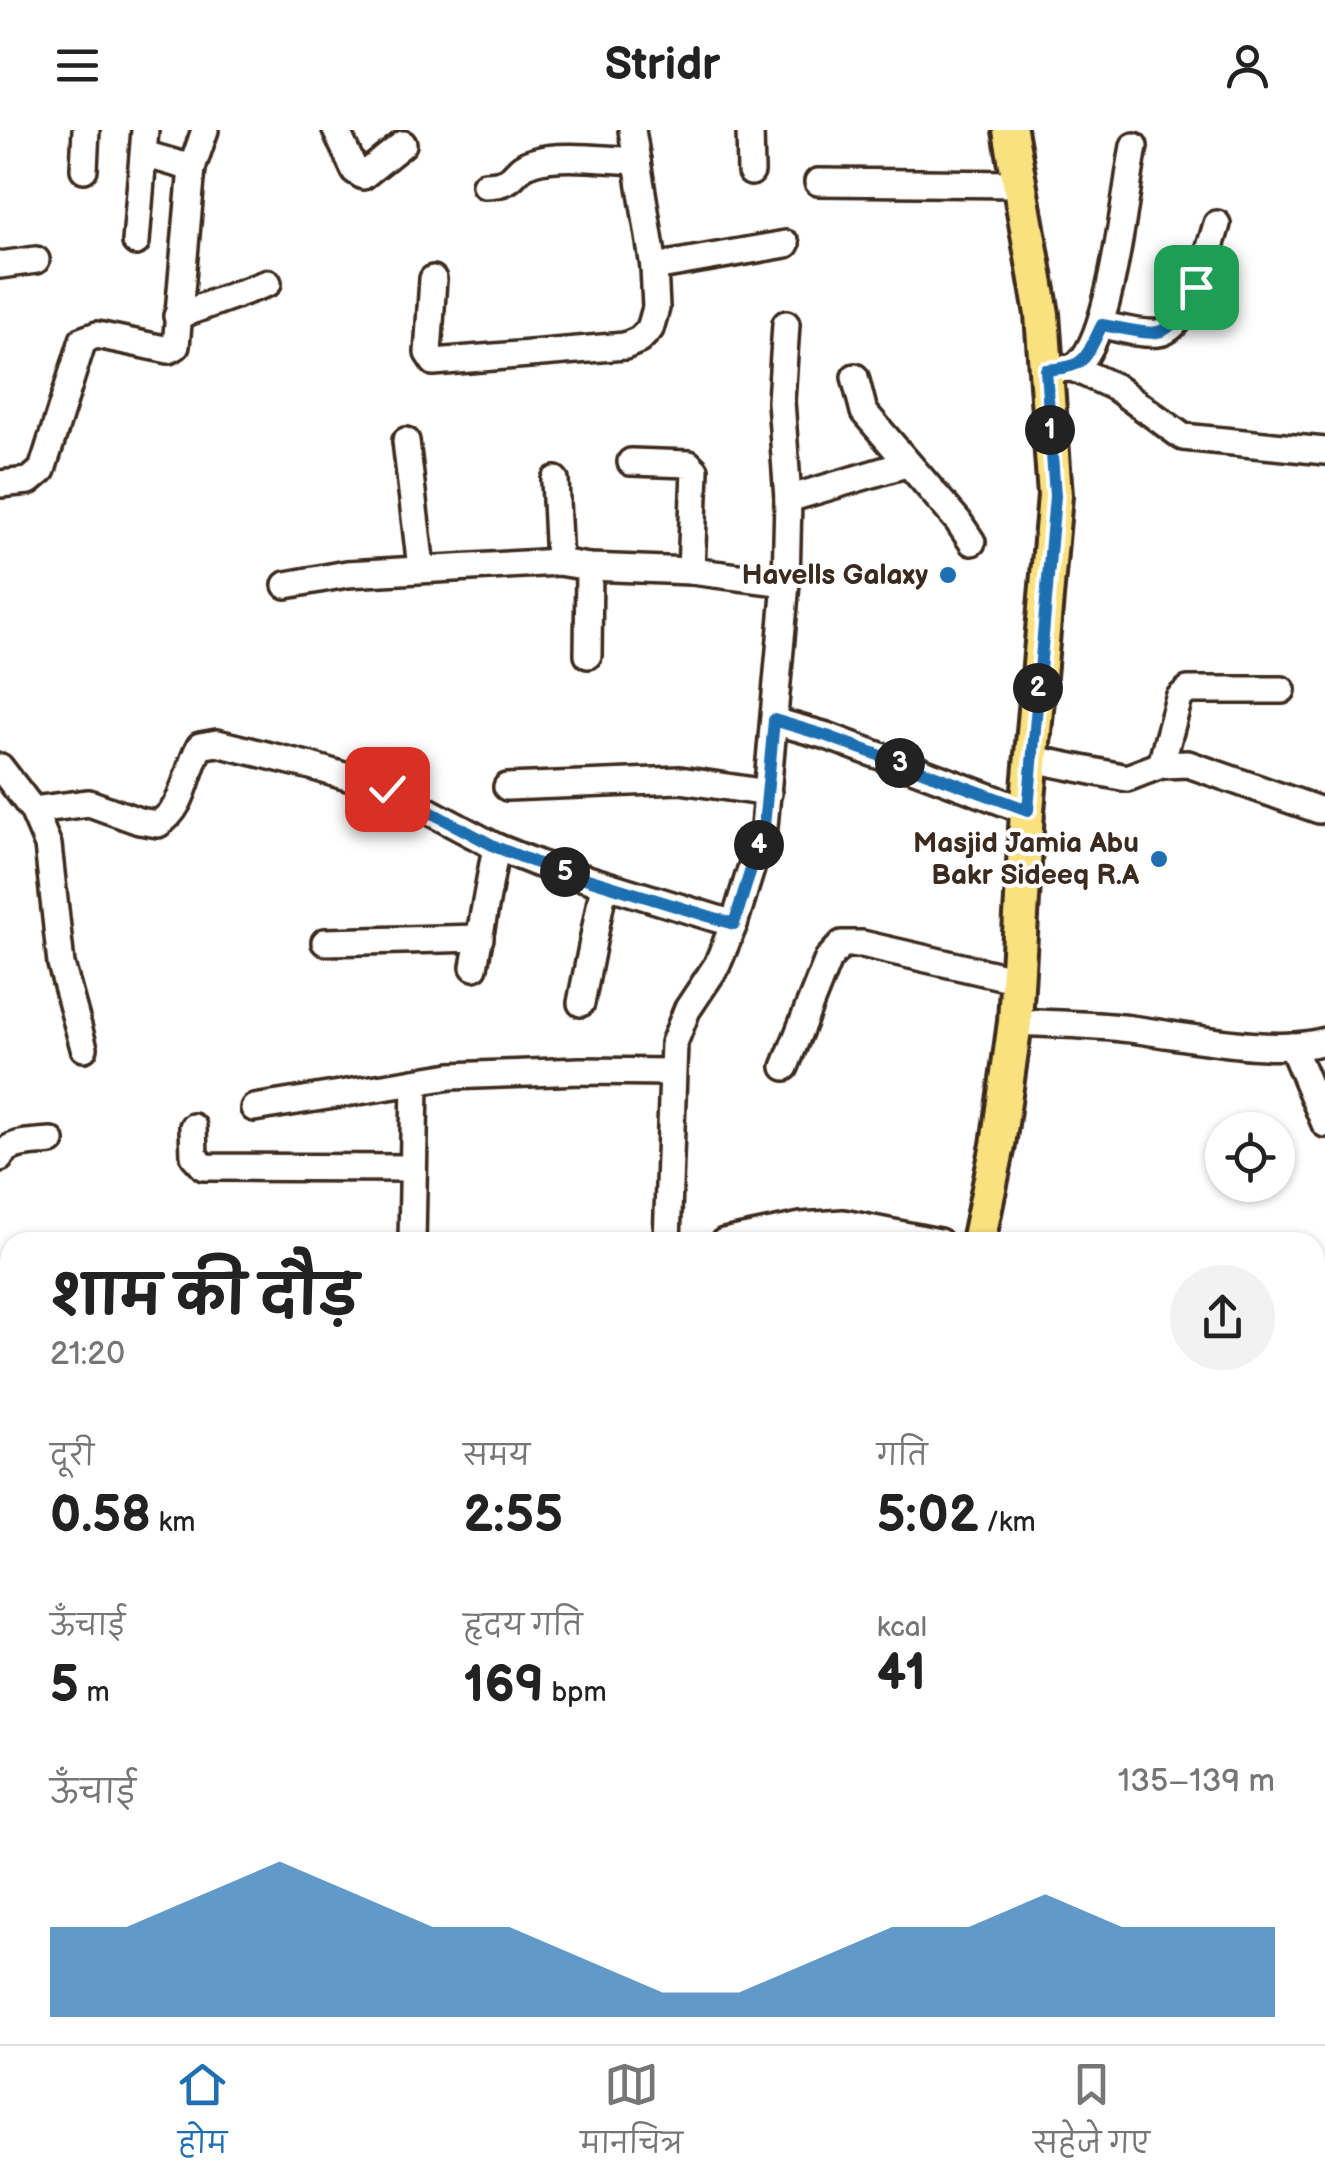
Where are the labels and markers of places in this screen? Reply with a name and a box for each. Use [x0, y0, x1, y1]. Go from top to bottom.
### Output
pin [1154, 245, 1239, 330]
pin: 1 [1025, 405, 1075, 455]
place label: Havells Galaxy [742, 559, 928, 592]
marker: Havells Galaxy [937, 564, 959, 586]
pin: 2 [1013, 663, 1063, 713]
pin: 3 [875, 738, 925, 788]
pin [345, 747, 430, 832]
pin: 4 [734, 820, 784, 870]
place label: Masjid Jamia Abu Bakr Sideeq R.A [913, 827, 1140, 892]
pin: 5 [540, 847, 590, 897]
marker: Masjid Jamia Abu Bakr Sideeq R.A [1148, 848, 1170, 870]

